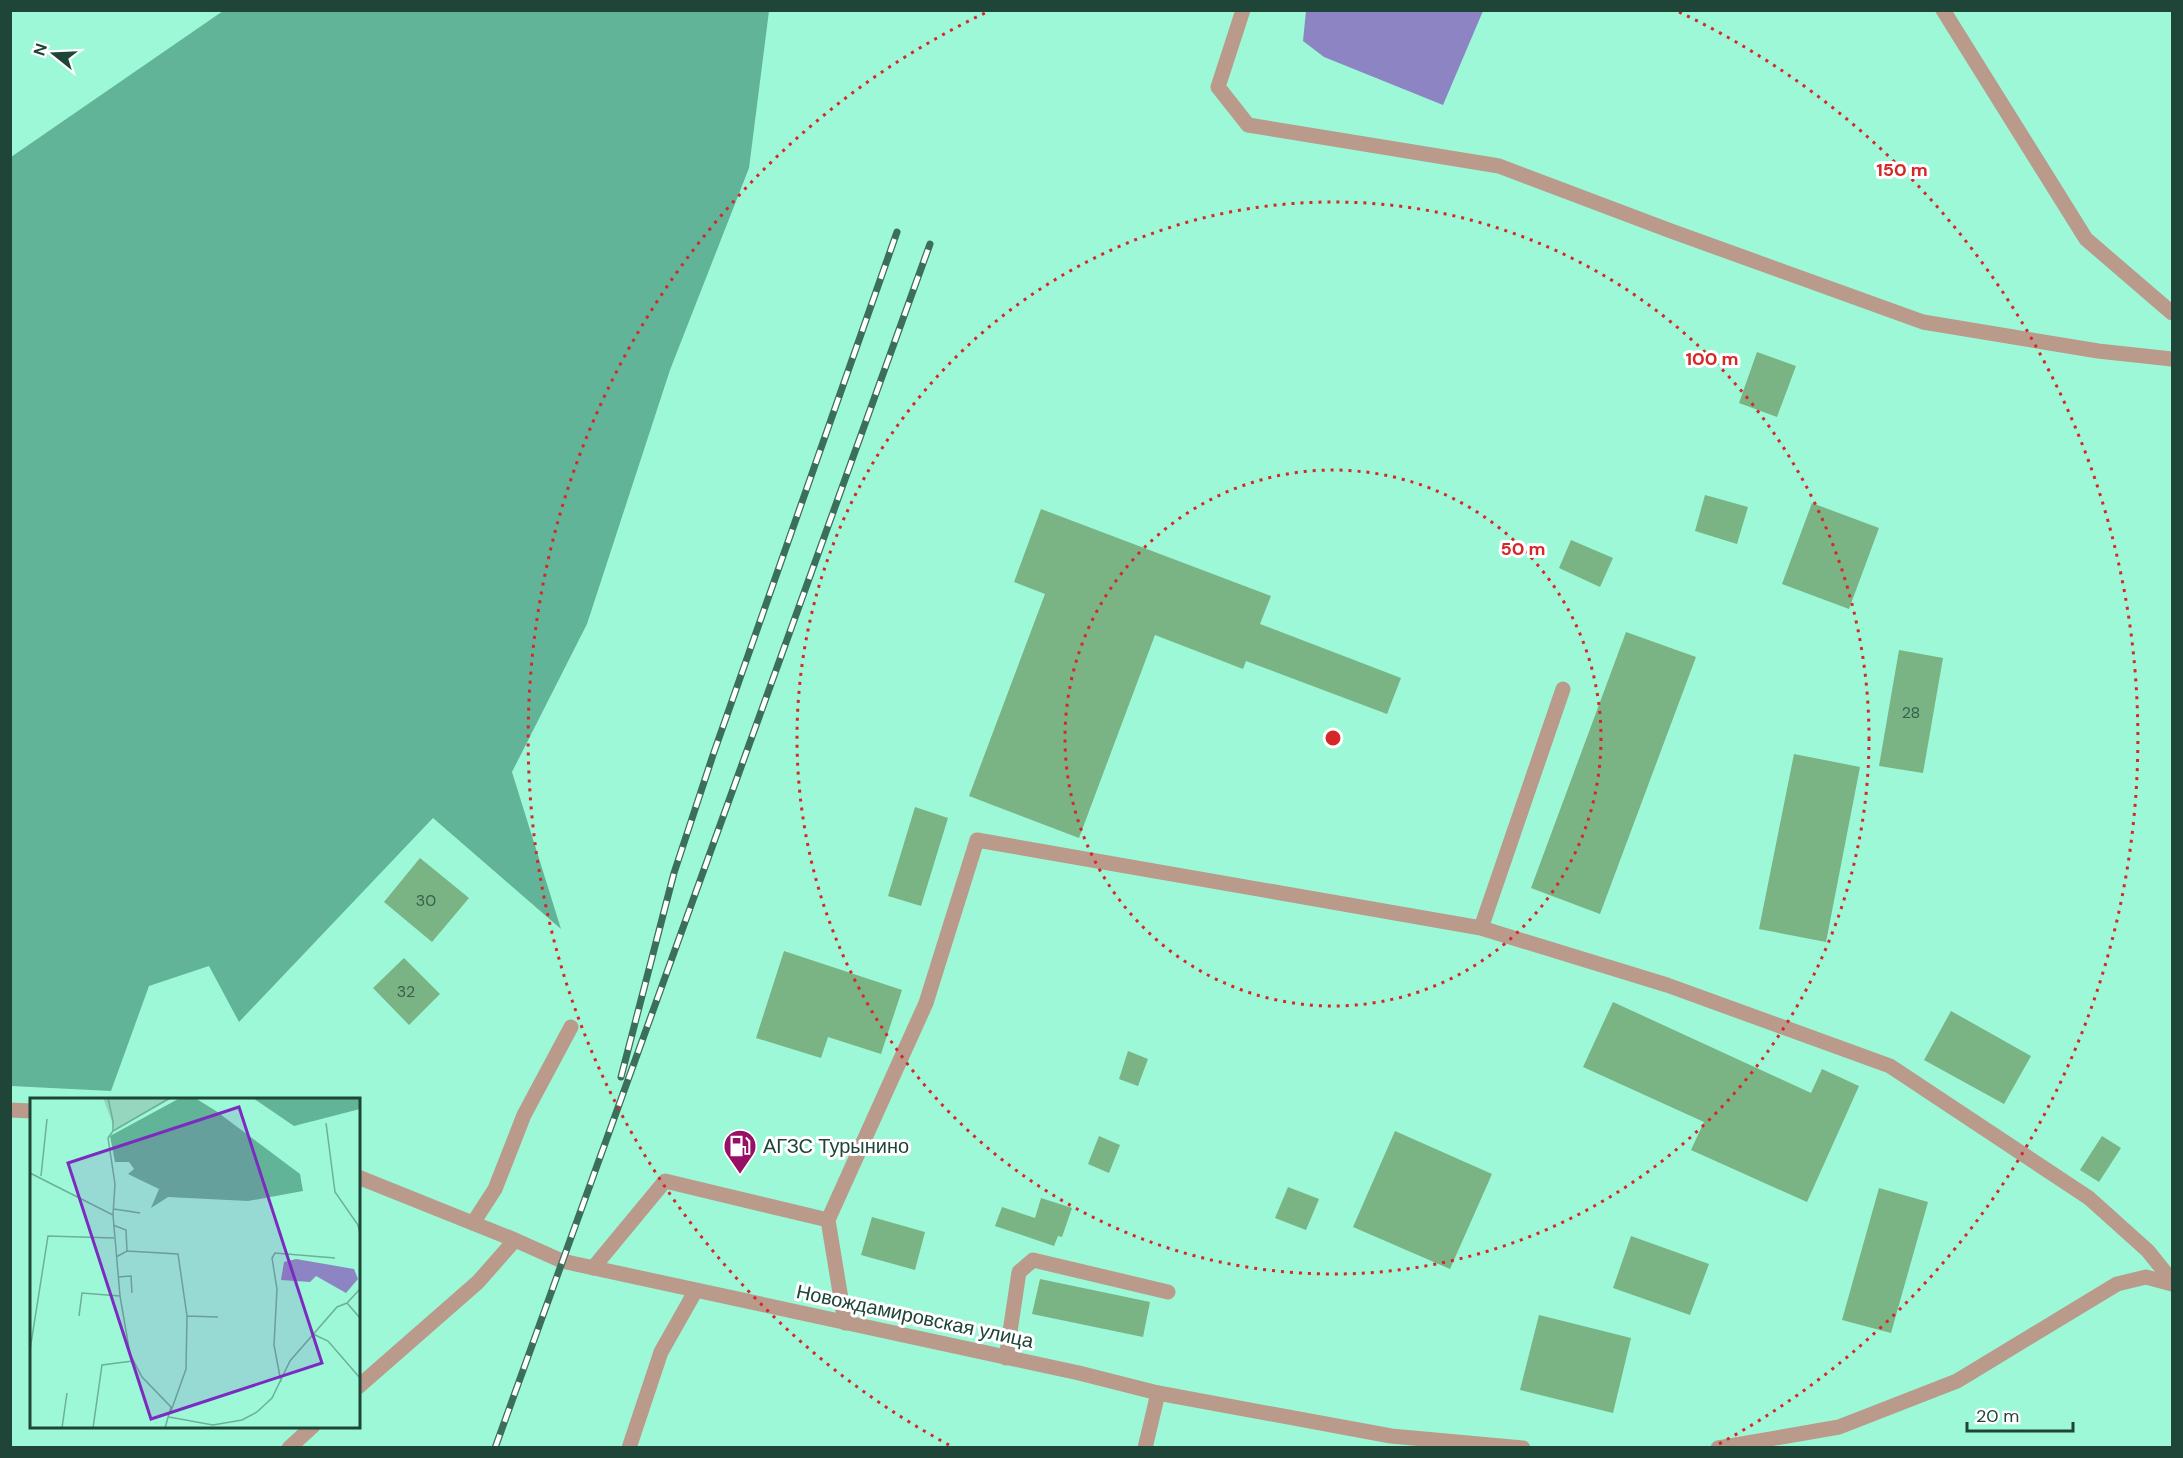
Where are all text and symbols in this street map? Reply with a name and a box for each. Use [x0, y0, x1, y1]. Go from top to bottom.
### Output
north arrow [24, 24, 84, 84]
text: N [28, 41, 52, 58]
text: 150 m [1876, 158, 1928, 182]
text: 100 m [1685, 347, 1739, 371]
text: 50 m [1500, 537, 1546, 561]
house number: 28 [1902, 702, 1920, 723]
centre of rings [1323, 728, 1343, 748]
house number: 30 [416, 890, 436, 911]
house number: 32 [397, 981, 415, 1002]
inset map [30, 1098, 360, 1428]
fuel station icon: АГЗС Турынино [722, 1128, 758, 1175]
place label: АГЗС Турынино [763, 1133, 909, 1159]
street label: Новождамировская улица [794, 1278, 1037, 1354]
scale bar [1967, 1395, 2074, 1433]
text: 20 m [1976, 1404, 2019, 1428]

